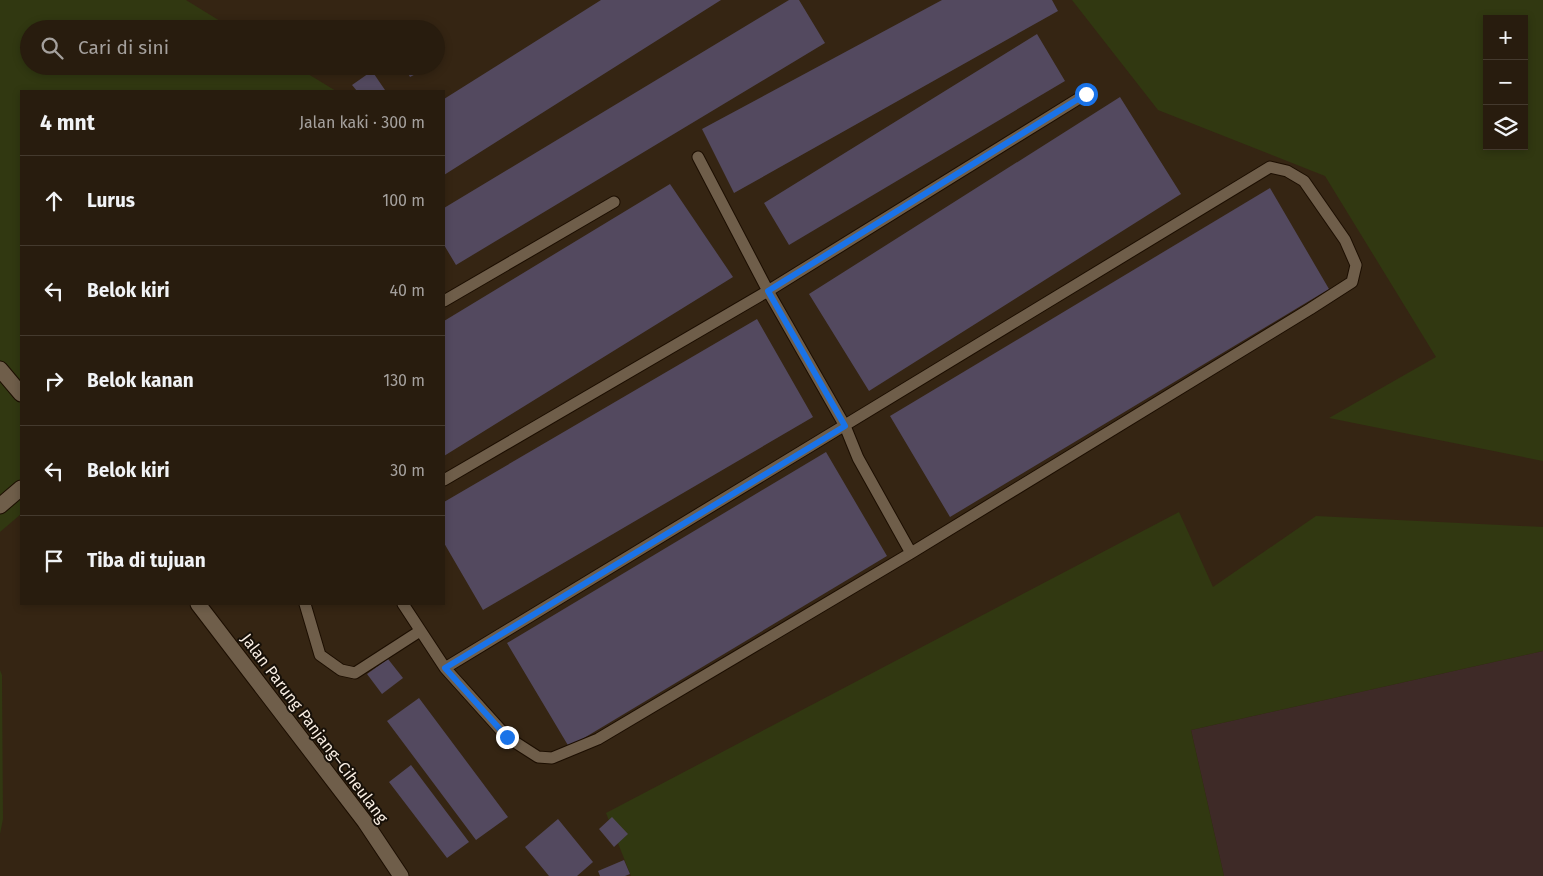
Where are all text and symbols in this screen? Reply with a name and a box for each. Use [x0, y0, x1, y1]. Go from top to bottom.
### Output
map controls [1483, 15, 1528, 150]
button: + [1483, 15, 1528, 60]
search box [20, 20, 445, 75]
icon: search [38, 34, 66, 62]
text: Cari di sini [78, 36, 169, 59]
button: − [1483, 60, 1528, 105]
route start [1075, 83, 1098, 106]
button: layers [1483, 105, 1528, 150]
text: 4 mnt [40, 110, 95, 136]
text: Jalan kaki · 300 m [299, 113, 425, 132]
icon: ahead [40, 187, 68, 215]
text: Lurus [87, 189, 135, 212]
text: 100 m [382, 191, 425, 210]
icon: left [40, 277, 68, 305]
text: Belok kiri [87, 279, 170, 302]
text: 40 m [390, 281, 425, 300]
icon: right [40, 367, 68, 395]
text: Belok kanan [87, 369, 194, 392]
text: 130 m [383, 371, 425, 390]
icon: left [40, 457, 68, 485]
text: Belok kiri [87, 459, 170, 482]
text: 30 m [390, 461, 425, 480]
icon: arrive [40, 547, 68, 575]
text: Tiba di tujuan [87, 549, 206, 572]
street label: Jalan Parung Panjang–Ciheulang [237, 630, 393, 827]
route end [496, 726, 519, 749]

